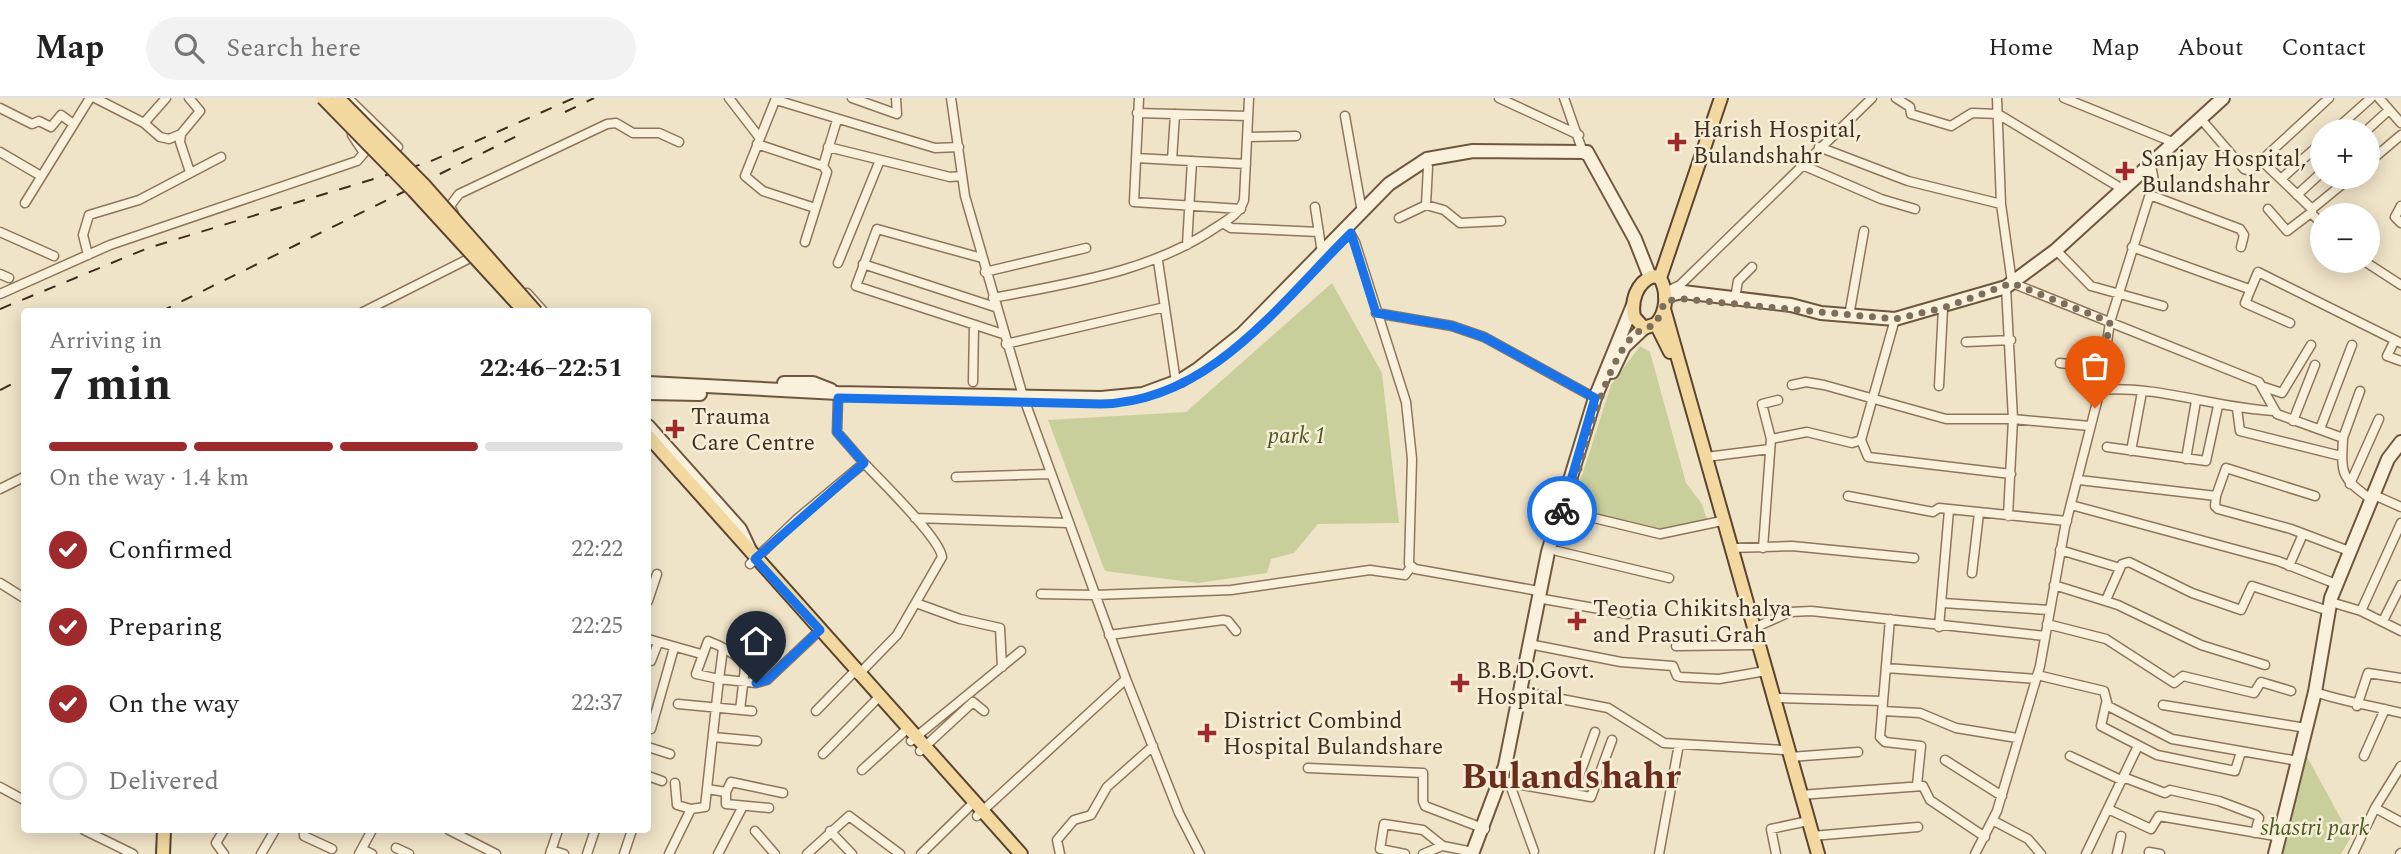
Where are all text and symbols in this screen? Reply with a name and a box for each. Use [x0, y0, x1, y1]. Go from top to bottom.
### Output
search box [146, 17, 636, 80]
text: Map [35, 23, 104, 73]
text: Search here [226, 28, 361, 68]
icon: search [170, 29, 208, 67]
text: Home [1988, 30, 2053, 66]
text: Map [2091, 30, 2139, 66]
text: About [2177, 30, 2243, 66]
text: Contact [2281, 30, 2366, 66]
place label: Harish Hospital, Bulandshahr [1693, 113, 1861, 174]
map controls [2310, 119, 2380, 273]
button: + [2310, 119, 2380, 189]
marker: Harish Hospital, Bulandshahr [1667, 132, 1687, 152]
place label: Sanjay Hospital, Bulandshahr [2141, 142, 2306, 203]
marker: Sanjay Hospital, Bulandshahr [2115, 161, 2135, 181]
button: − [2310, 203, 2380, 273]
text: Arriving in [49, 324, 162, 359]
pin [2065, 336, 2125, 408]
icon: bag [2076, 347, 2114, 385]
text: 22:46–22:51 [479, 348, 623, 388]
text: 7 min [49, 350, 171, 420]
place label: Trauma Care Centre [691, 400, 815, 461]
marker: Trauma Care Centre [665, 419, 685, 439]
park label: park 1 [1267, 419, 1326, 454]
text: On the way · 1.4 km [49, 461, 249, 496]
courier [1527, 476, 1597, 546]
icon: bike [1543, 492, 1581, 530]
text: Confirmed [108, 530, 233, 570]
icon: check [49, 531, 87, 569]
text: 22:22 [571, 532, 623, 567]
place label: Teotia Chikitshalya and Prasuti Grah [1593, 592, 1792, 653]
text: Preparing [108, 607, 222, 647]
icon: check [49, 608, 87, 646]
text: 22:25 [571, 609, 623, 644]
pin [726, 611, 786, 683]
marker: Teotia Chikitshalya and Prasuti Grah [1567, 611, 1587, 631]
icon: home [737, 622, 775, 660]
place label: B.B.D.Govt. Hospital [1476, 654, 1595, 715]
marker: B.B.D.Govt. Hospital [1450, 673, 1470, 693]
text: On the way [108, 684, 239, 724]
icon: check [49, 685, 87, 723]
text: 22:37 [571, 686, 623, 721]
place label: District Combind Hospital Bulandshare [1223, 704, 1443, 765]
marker: District Combind Hospital Bulandshare [1197, 723, 1217, 743]
district label: Bulandshahr [1461, 749, 1681, 805]
text: Delivered [108, 761, 219, 801]
park label: shastri park [2261, 811, 2370, 846]

